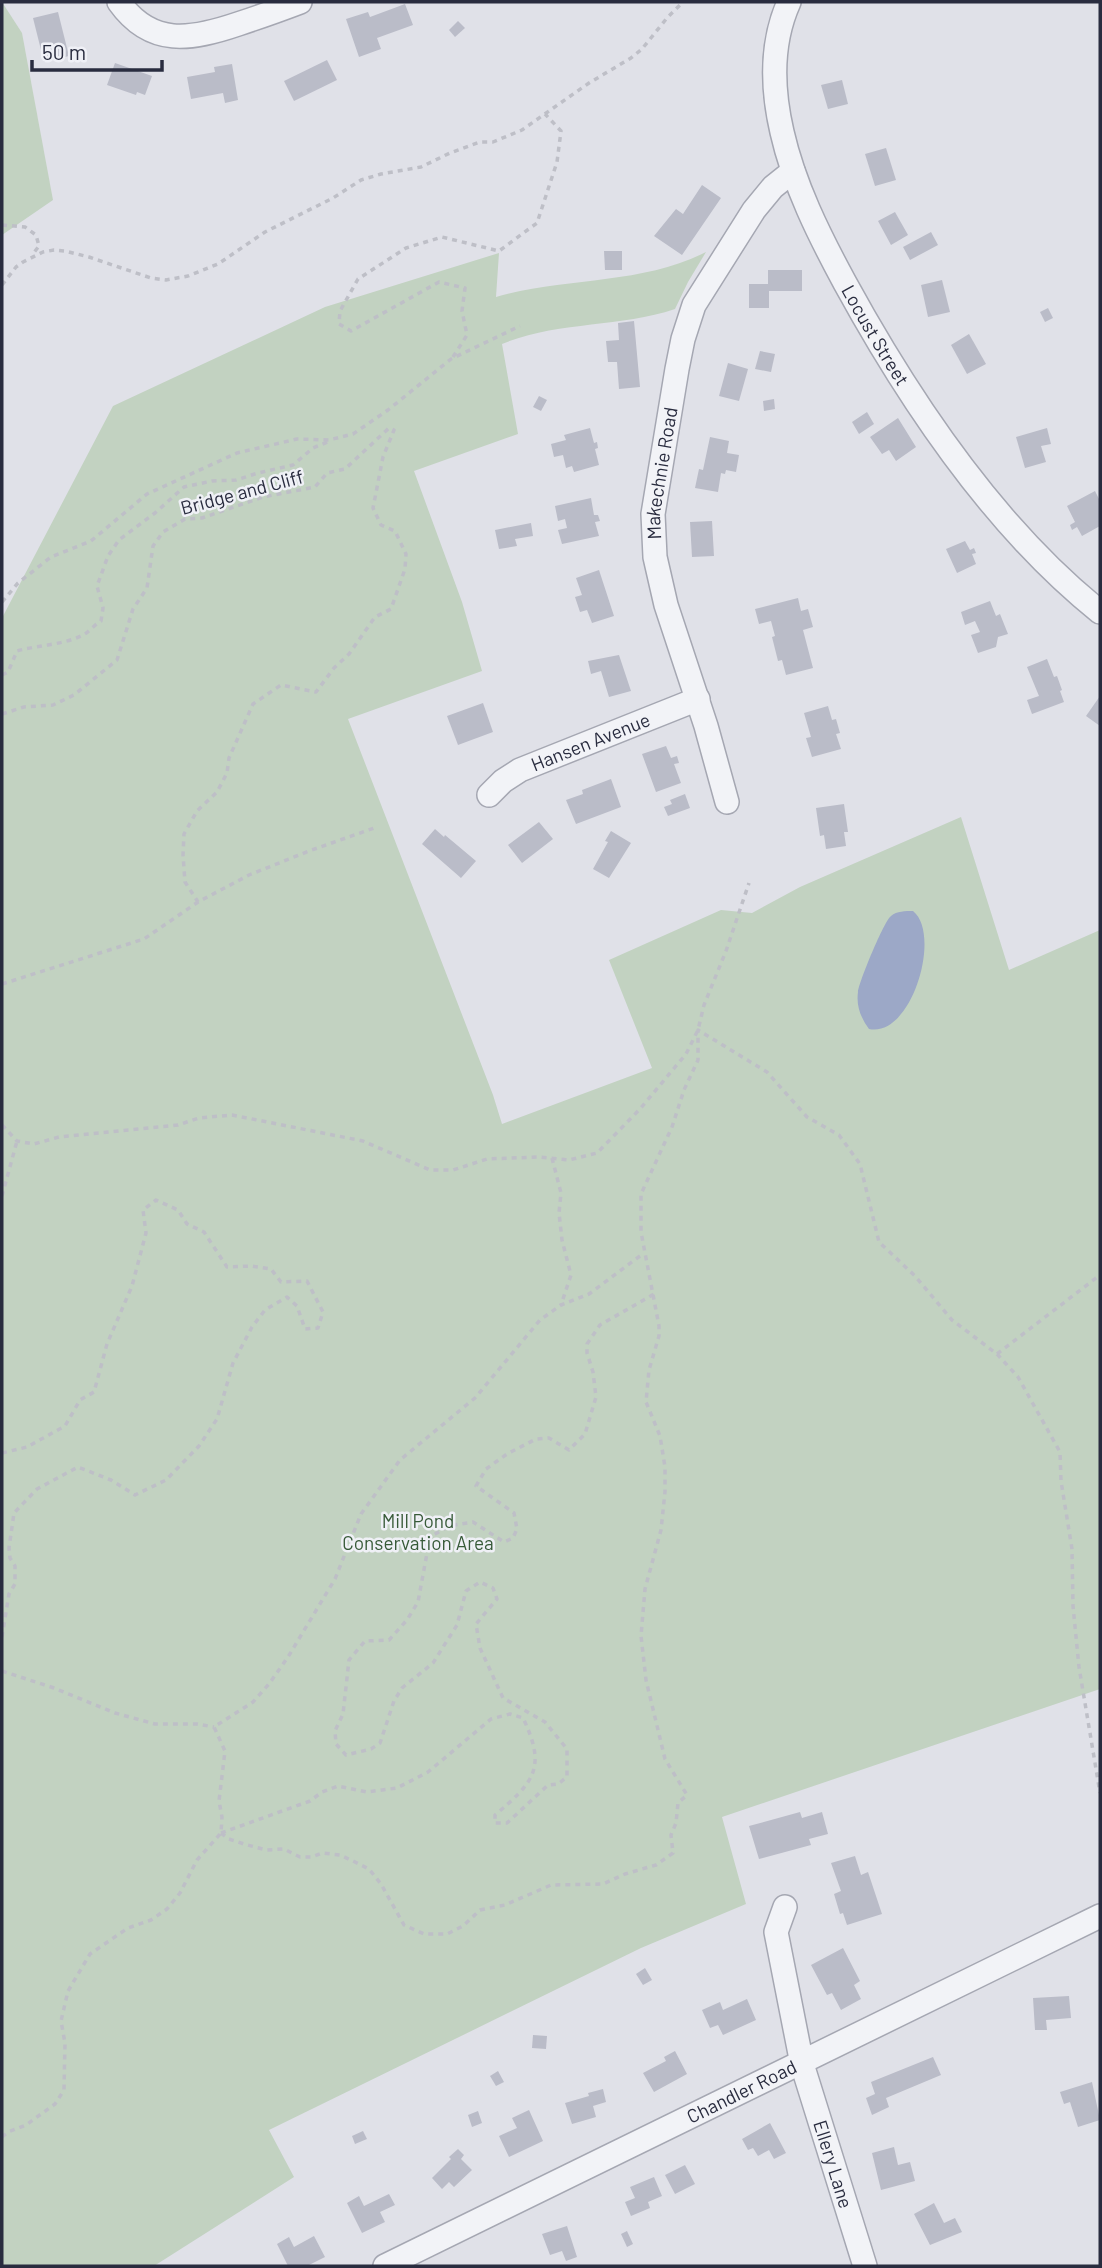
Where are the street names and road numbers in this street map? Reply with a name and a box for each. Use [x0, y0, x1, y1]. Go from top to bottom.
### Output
street label: Locust Street [837, 281, 915, 390]
street label: Makechnie Road [641, 405, 682, 540]
street label: Bridge and Cliff [178, 464, 306, 519]
street label: Hansen Avenue [527, 707, 653, 775]
street label: Chandler Road [683, 2054, 800, 2128]
street label: Ellery Lane [809, 2117, 858, 2211]

